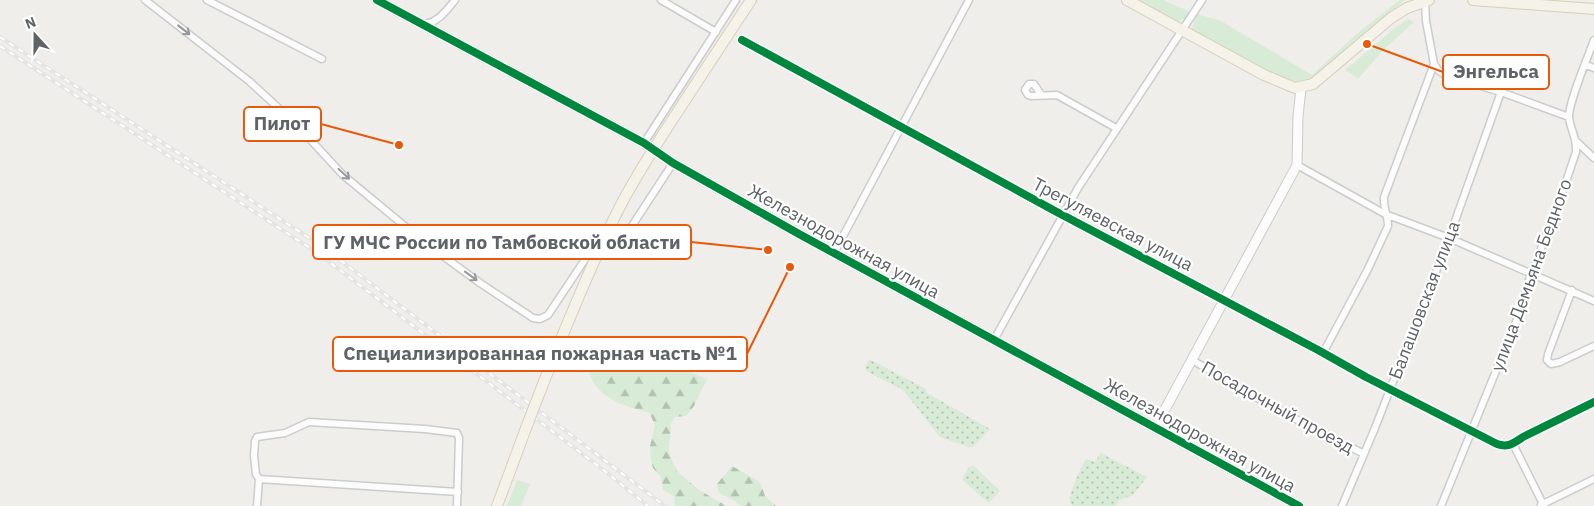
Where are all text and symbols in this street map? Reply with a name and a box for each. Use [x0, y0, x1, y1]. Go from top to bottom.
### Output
north arrow [10, 10, 60, 60]
text: N [22, 13, 38, 33]
one-way arrow [177, 24, 190, 35]
callout: Энгельса [1443, 55, 1549, 89]
text: Энгельса [1453, 59, 1539, 83]
callout: Пилот [244, 107, 321, 141]
text: Пилот [254, 111, 310, 135]
one-way arrow [338, 168, 350, 180]
street label: Трегуляевская улица [1029, 172, 1197, 276]
street label: улица Демьяна Бедного [1485, 176, 1577, 374]
street label: Железнодорожная улица [744, 179, 944, 304]
street label: Балашовская улица [1383, 217, 1465, 382]
callout: ГУ МЧС России по Тамбовской области [313, 225, 691, 259]
text: ГУ МЧС России по Тамбовской области [323, 230, 681, 254]
one-way arrow [464, 271, 478, 281]
callout: Специализированная пожарная часть №1 [333, 337, 747, 371]
text: Специализированная пожарная часть №1 [343, 341, 737, 365]
street label: Посадочный проезд [1198, 355, 1359, 459]
street label: Железнодорожная улица [1100, 373, 1300, 498]

